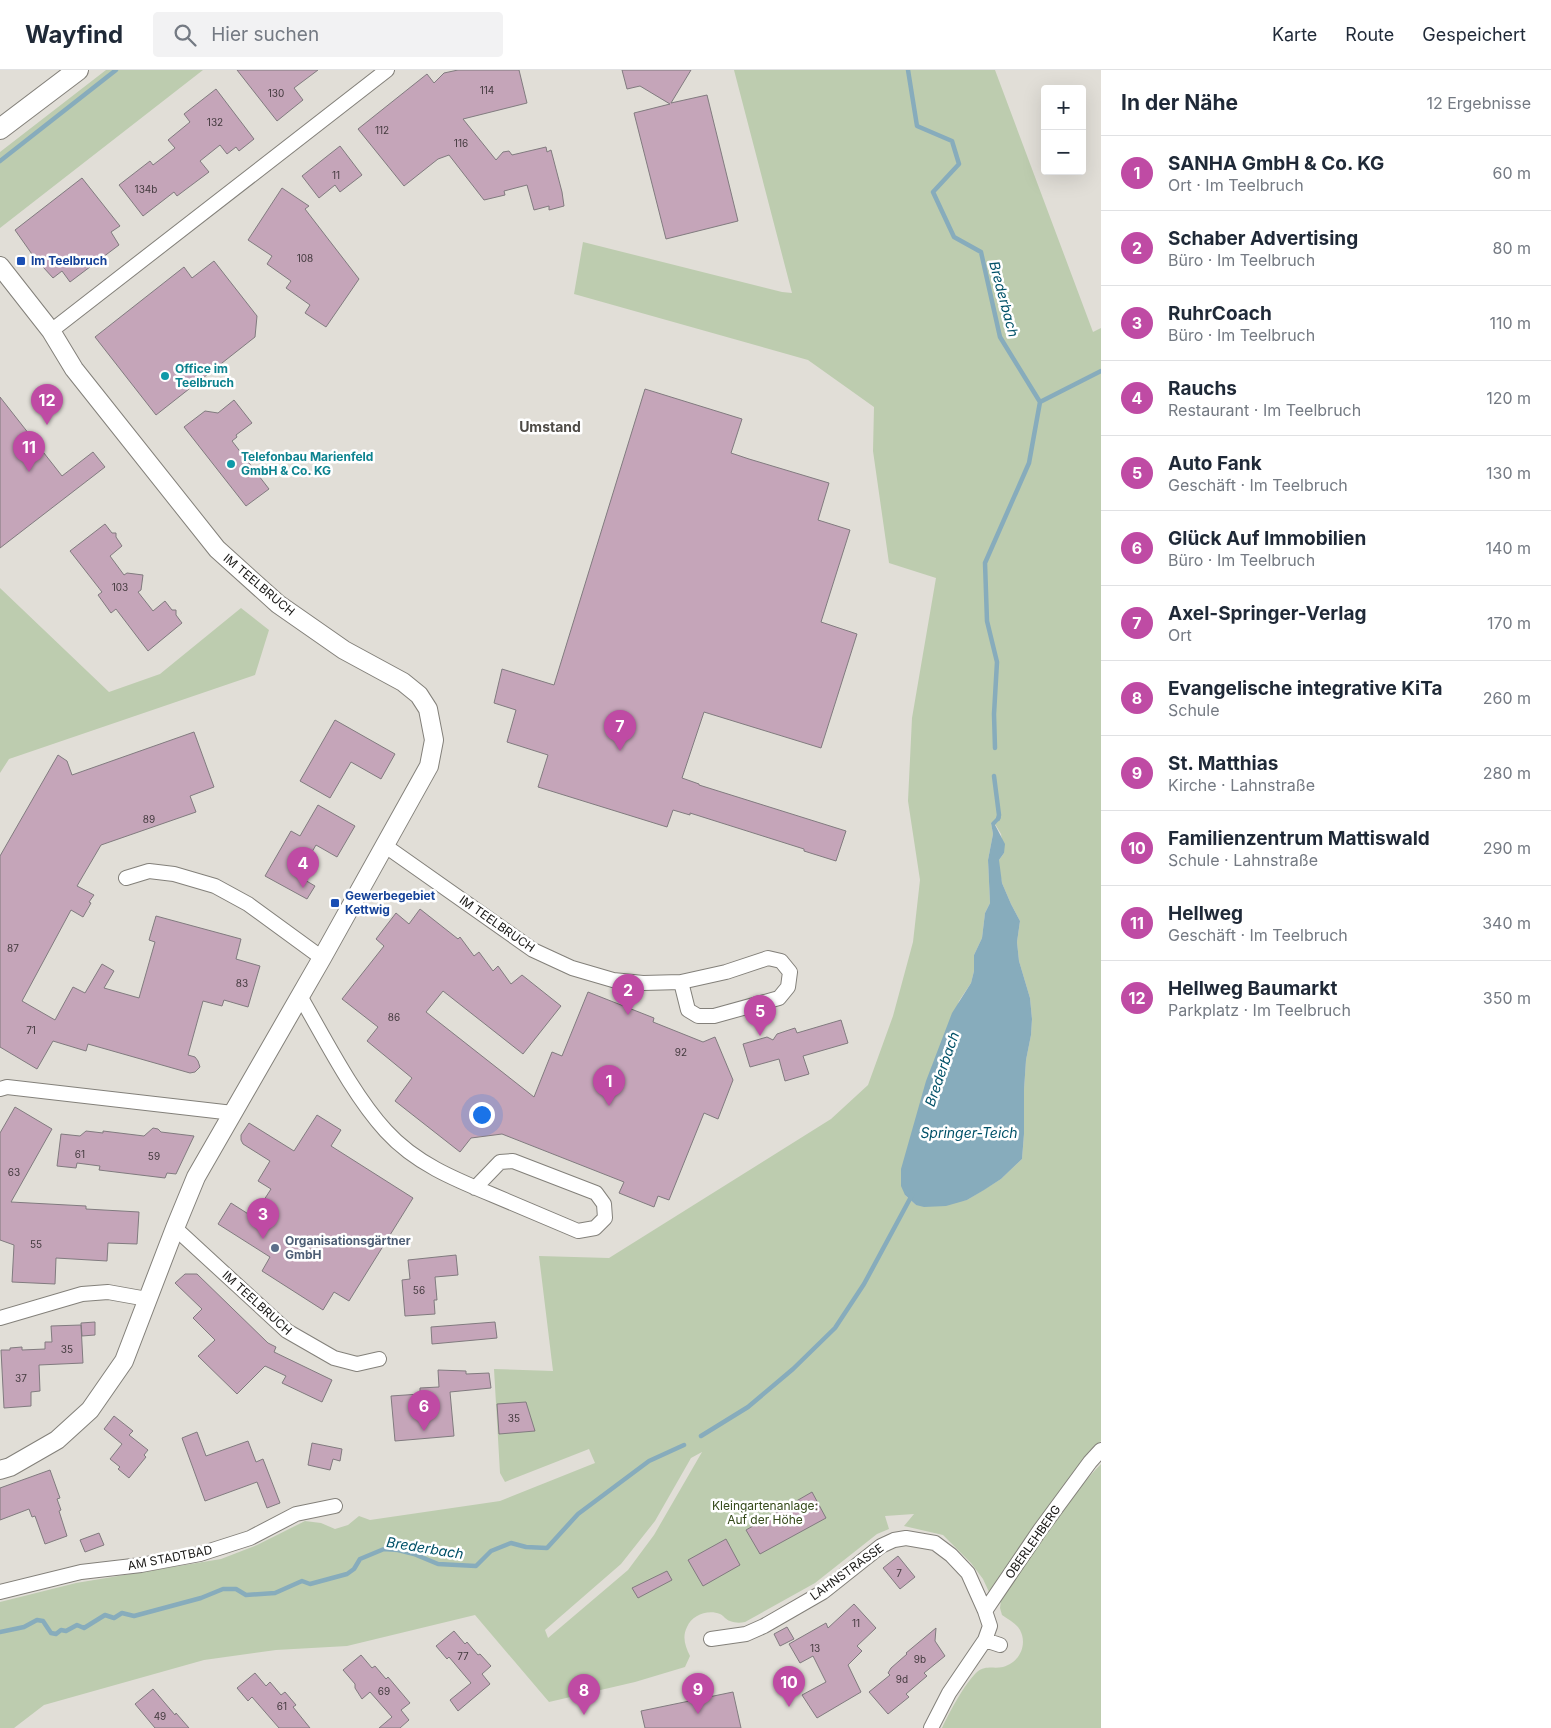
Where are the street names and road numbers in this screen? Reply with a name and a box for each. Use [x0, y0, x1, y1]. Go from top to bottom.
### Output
street label: IM TEELBRUCH [221, 550, 298, 619]
street label: IM TEELBRUCH [457, 892, 538, 955]
street label: IM TEELBRUCH [219, 1267, 295, 1338]
street label: OBERLEHBERG [1002, 1502, 1064, 1581]
street label: LAHNSTRASSE [807, 1540, 886, 1603]
street label: AM STADTBAD [126, 1542, 214, 1573]

